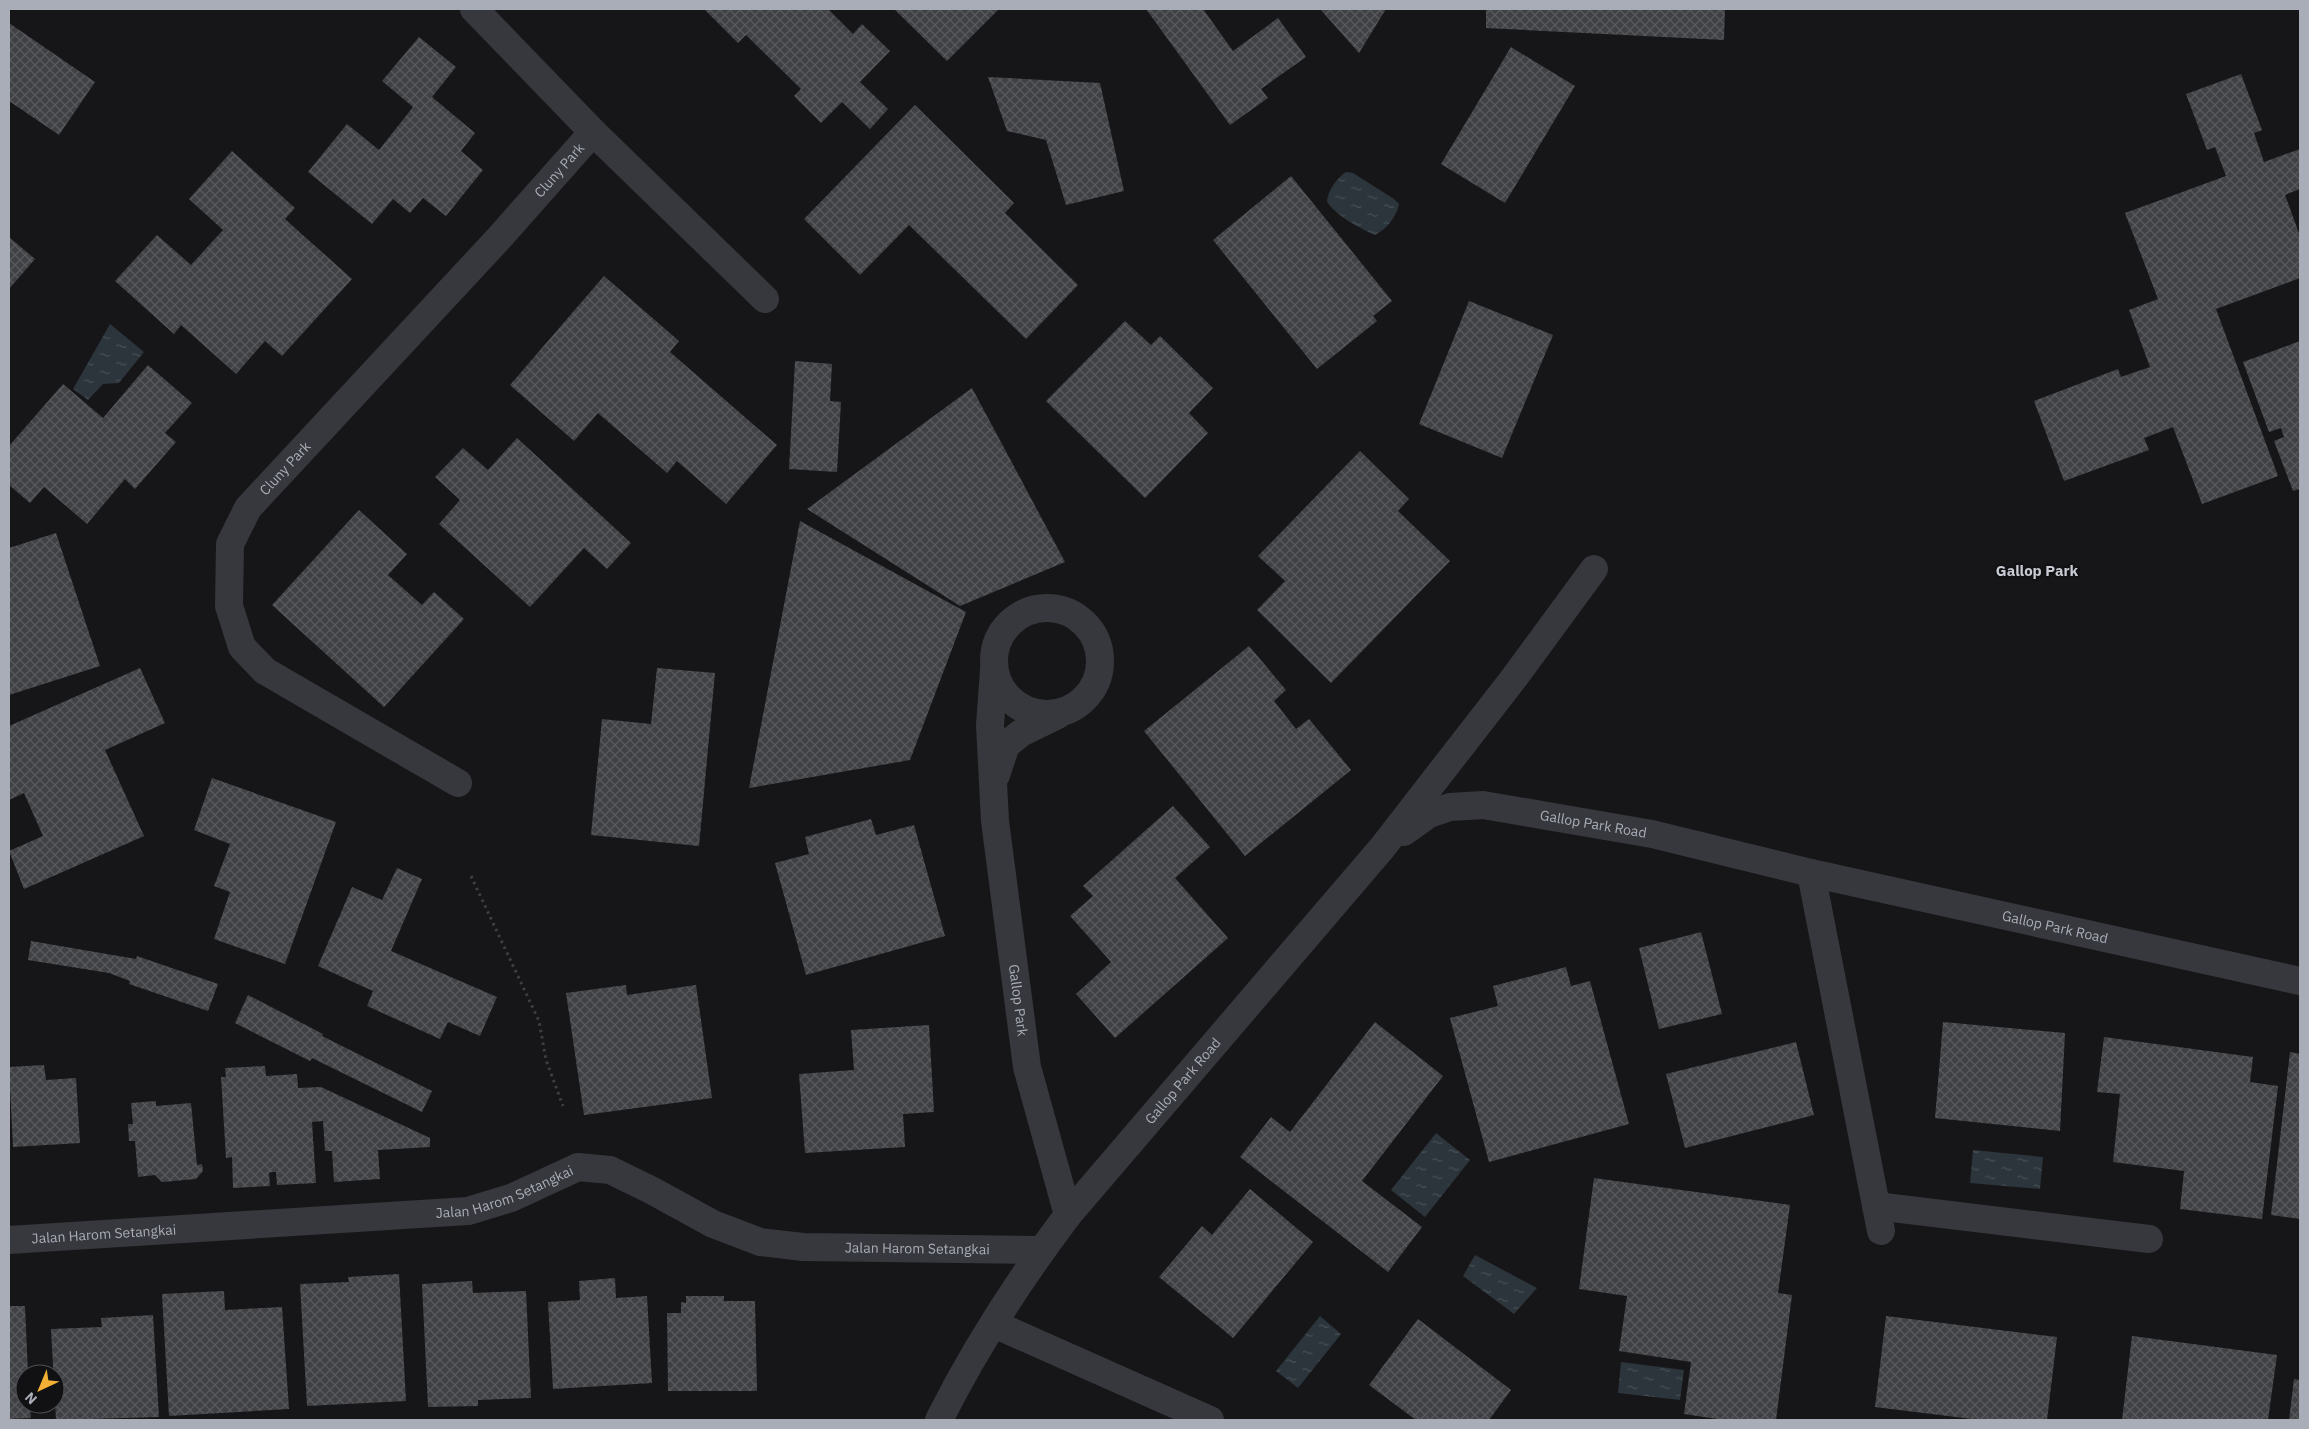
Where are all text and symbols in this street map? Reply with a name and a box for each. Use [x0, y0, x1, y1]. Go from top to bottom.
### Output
street label: Cluny Park [530, 139, 589, 201]
street label: Cluny Park [256, 437, 315, 499]
district label: Gallop Park [1996, 561, 2078, 580]
street label: Gallop Park Road [1539, 806, 1648, 842]
street label: Gallop Park Road [2000, 906, 2110, 947]
street label: Gallop Park [1005, 963, 1032, 1038]
street label: Gallop Park Road [1141, 1034, 1225, 1128]
street label: Jalan Harom Setangkai [435, 1161, 576, 1222]
street label: Jalan Harom Setangkai [31, 1220, 177, 1248]
street label: Jalan Harom Setangkai [845, 1239, 990, 1258]
north arrow [15, 1364, 65, 1414]
text: N [21, 1388, 41, 1408]

